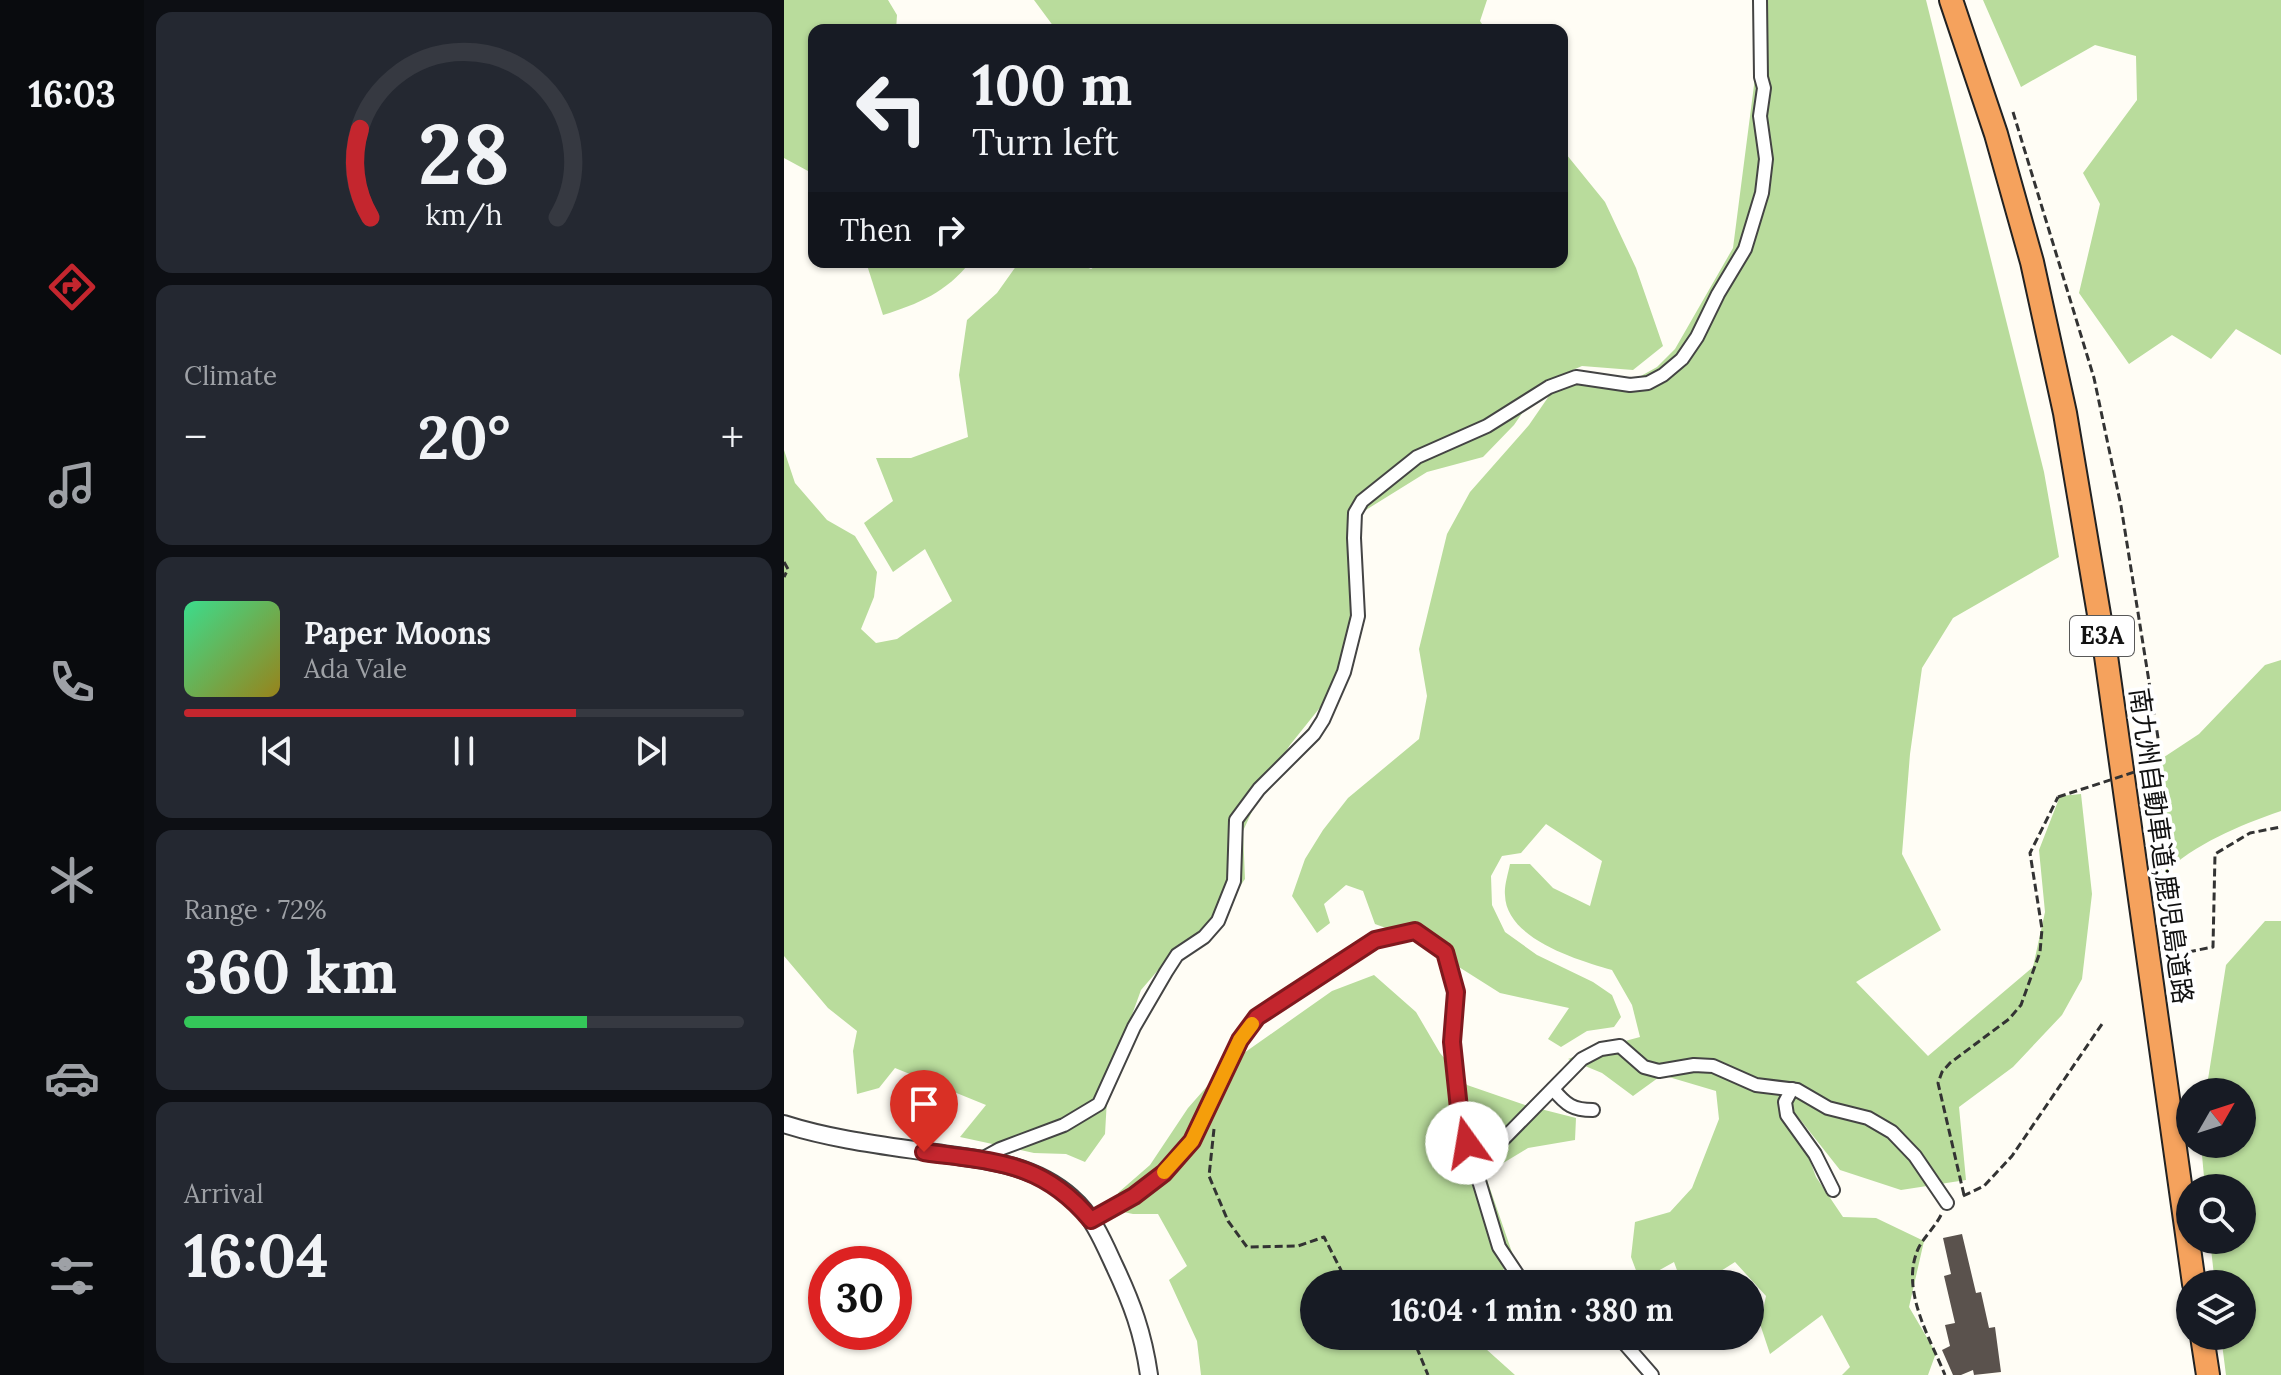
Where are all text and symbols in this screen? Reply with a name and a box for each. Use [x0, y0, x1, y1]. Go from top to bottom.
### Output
text: 100 m [972, 49, 1132, 120]
icon: left [840, 56, 944, 160]
text: 16:03 [28, 71, 116, 117]
text: 28 [418, 100, 510, 207]
text: Turn left [972, 119, 1119, 165]
text: km/h [425, 196, 503, 233]
icon: right [928, 208, 972, 252]
text: Then [840, 211, 912, 249]
icon: directions [44, 259, 100, 315]
text: Climate [184, 359, 277, 392]
text: 20° [417, 399, 511, 475]
text: − [184, 409, 207, 465]
text: + [721, 409, 744, 465]
icon: music [44, 457, 100, 513]
text: Paper Moons [304, 614, 491, 652]
road number: E3A [2070, 616, 2134, 656]
text: Ada Vale [304, 652, 407, 685]
icon: phone [44, 654, 100, 710]
street label: 南九州自動車道;鹿児島道路 [2123, 686, 2200, 1006]
icon: previous [255, 729, 299, 773]
icon: pause [442, 729, 486, 773]
icon: next [629, 729, 673, 773]
icon: climate [44, 852, 100, 908]
text: Range · 72% [184, 893, 327, 926]
text: 360 km [184, 933, 397, 1009]
icon: car [44, 1050, 100, 1106]
pin [890, 1070, 958, 1152]
north arrow [2176, 1078, 2256, 1158]
map controls [2176, 1078, 2256, 1350]
icon: arrive [902, 1082, 946, 1126]
position arrow [1425, 1101, 1509, 1185]
button: search [2176, 1174, 2256, 1254]
text: Arrival [184, 1177, 263, 1210]
text: 16:04 [184, 1217, 329, 1293]
speed limit sign: 30 [808, 1246, 912, 1350]
icon: filters [44, 1248, 100, 1304]
button: layers [2176, 1270, 2256, 1350]
text: 16:04 · 1 min · 380 m [1391, 1291, 1673, 1329]

